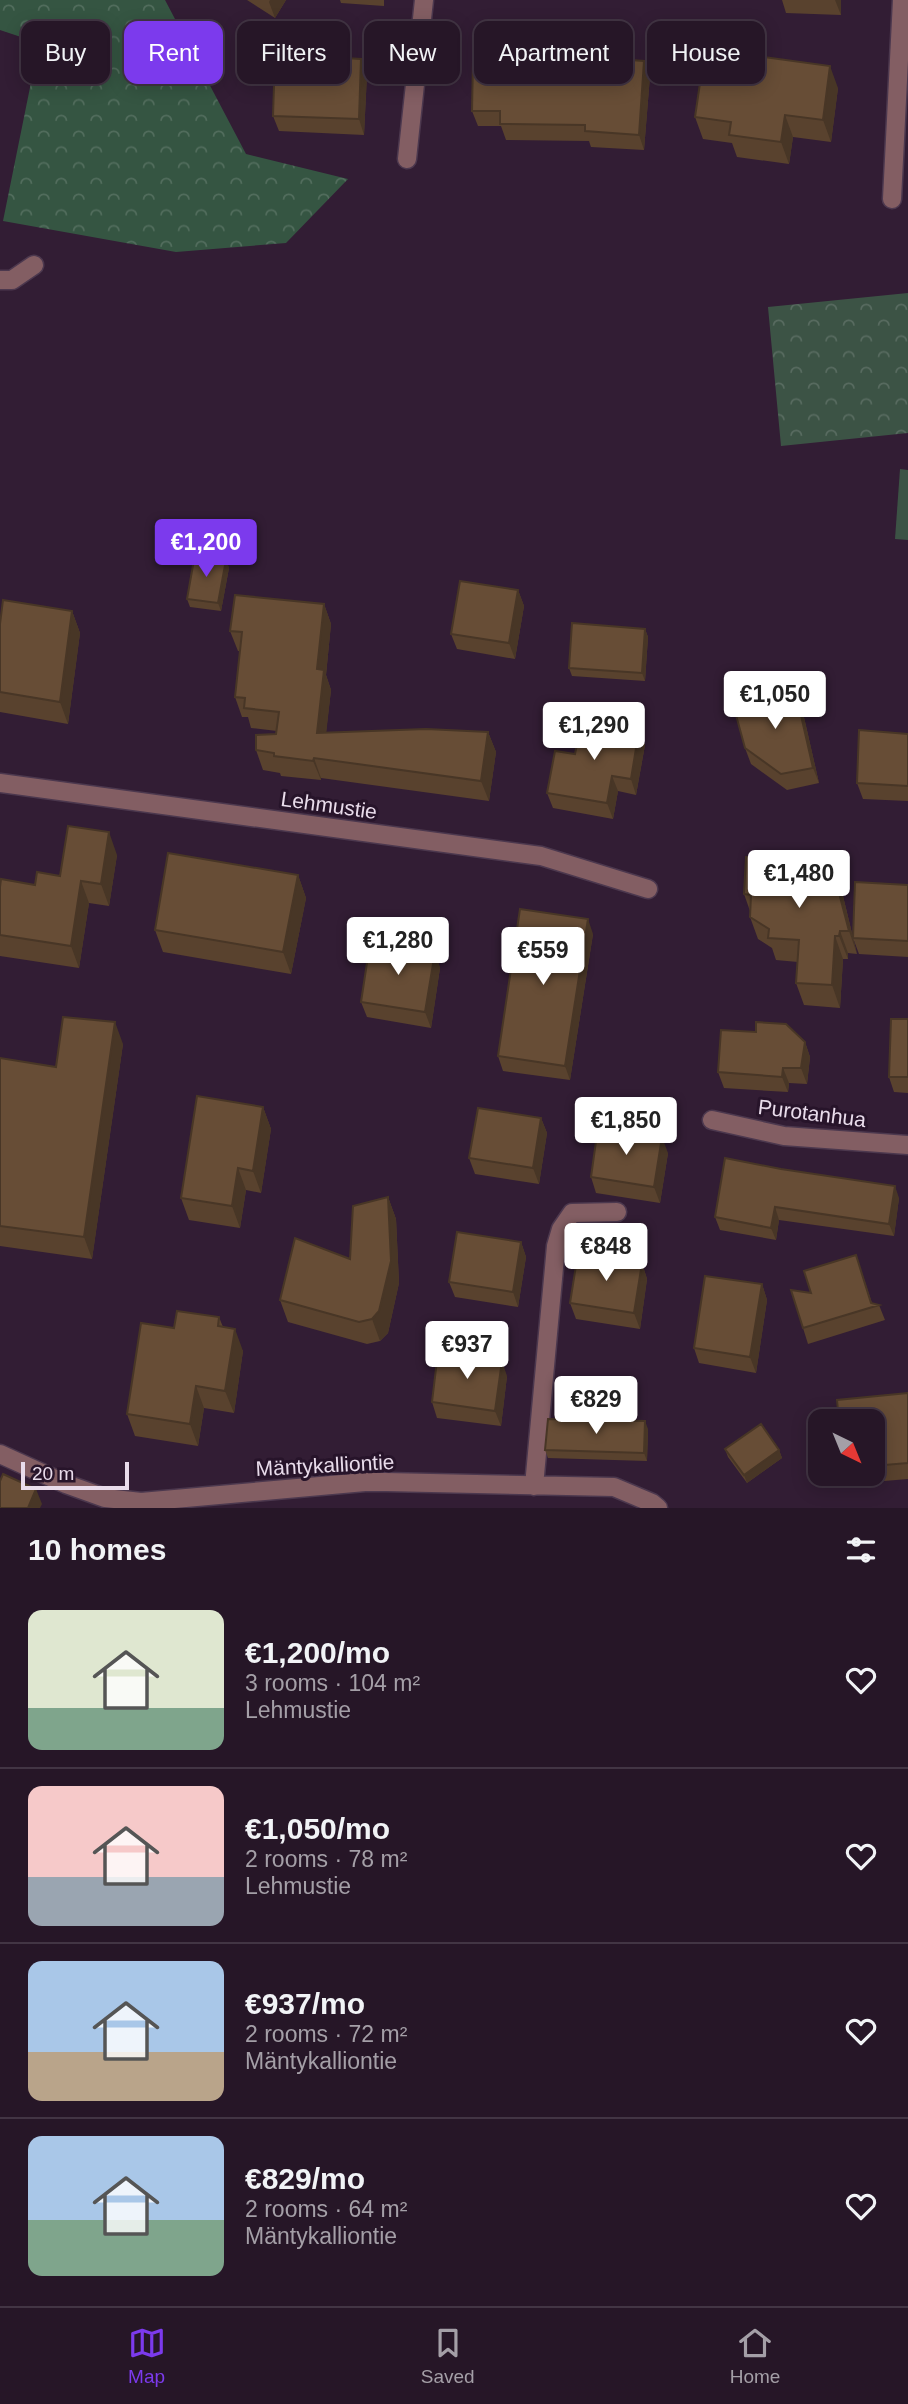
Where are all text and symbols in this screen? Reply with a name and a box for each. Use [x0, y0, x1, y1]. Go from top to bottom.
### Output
chip: Buy [21, 21, 110, 84]
chip: Rent [124, 21, 223, 84]
chip: Filters [237, 21, 350, 84]
chip: New [364, 21, 460, 84]
chip: Apartment [474, 21, 633, 84]
chip: House [647, 21, 765, 84]
pin: €1,200 [149, 520, 263, 579]
text: €1,200 [171, 529, 241, 555]
pin: €1,050 [718, 672, 832, 731]
text: €1,050 [740, 681, 810, 707]
pin: €1,290 [537, 702, 651, 762]
text: €1,290 [559, 712, 629, 738]
street label: Lehmustie [279, 787, 379, 823]
pin: €1,480 [742, 850, 856, 910]
text: €1,480 [764, 860, 834, 886]
pin: €1,280 [341, 918, 455, 977]
text: €1,280 [363, 927, 433, 953]
pin: €559 [502, 928, 584, 987]
text: €559 [517, 937, 569, 963]
street label: Purotanhua [757, 1095, 868, 1131]
pin: €1,850 [569, 1098, 683, 1157]
text: €1,850 [591, 1107, 661, 1133]
pin: €848 [565, 1224, 647, 1283]
text: €848 [580, 1233, 632, 1259]
pin: €937 [426, 1322, 508, 1381]
text: €937 [441, 1331, 493, 1357]
pin: €829 [555, 1376, 637, 1436]
text: €829 [570, 1386, 622, 1412]
north arrow [808, 1409, 886, 1486]
map controls [808, 1409, 885, 1486]
street label: Mäntykalliontie [255, 1450, 395, 1480]
scale bar [21, 1459, 130, 1491]
text: 20 m [32, 1463, 74, 1484]
icon: filters [842, 1531, 880, 1569]
text: 10 homes [28, 1533, 166, 1566]
text: €1,200/mo [245, 1636, 390, 1669]
icon: home [84, 1638, 168, 1722]
icon: heart [842, 1661, 880, 1699]
text: 3 rooms · 104 m² [245, 1670, 420, 1696]
text: Lehmustie [245, 1697, 351, 1723]
text: €1,050/mo [245, 1812, 390, 1845]
icon: home [84, 1814, 168, 1898]
icon: heart [842, 1837, 880, 1875]
text: 2 rooms · 78 m² [245, 1846, 407, 1872]
text: Lehmustie [245, 1873, 351, 1899]
text: €937/mo [245, 1987, 365, 2020]
icon: home [84, 1989, 168, 2073]
icon: heart [842, 2012, 880, 2050]
text: 2 rooms · 72 m² [245, 2021, 407, 2047]
text: Mäntykalliontie [245, 2048, 397, 2074]
text: €829/mo [245, 2162, 365, 2195]
icon: home [84, 2164, 168, 2248]
icon: heart [842, 2187, 880, 2225]
text: 2 rooms · 64 m² [245, 2196, 407, 2222]
text: Mäntykalliontie [245, 2223, 397, 2249]
tab: Map [128, 2324, 166, 2388]
tab: Saved [421, 2324, 475, 2388]
tab: Home [730, 2324, 780, 2388]

